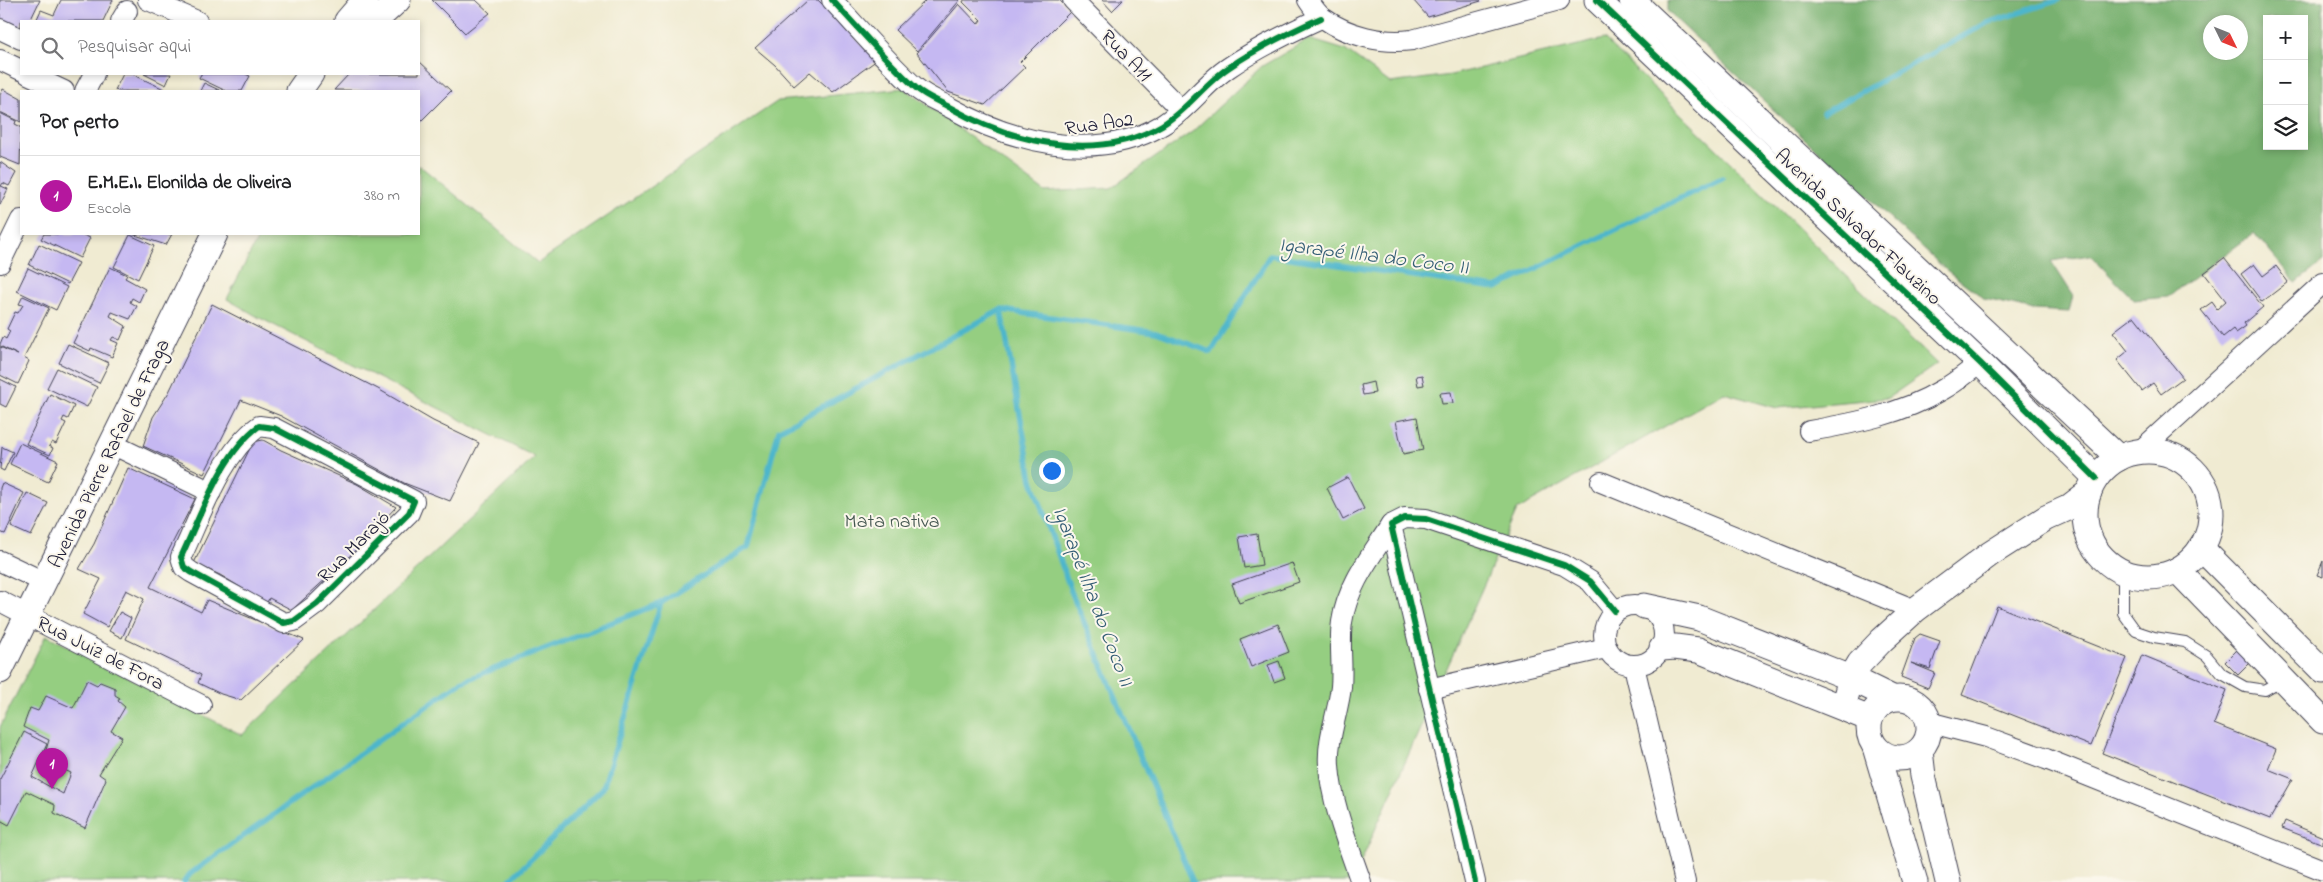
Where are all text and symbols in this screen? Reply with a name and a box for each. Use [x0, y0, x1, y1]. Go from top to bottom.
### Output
north arrow [2203, 15, 2248, 60]
map controls [2263, 15, 2308, 150]
button: + [2263, 15, 2308, 60]
search box [20, 20, 420, 75]
street label: Rua A11 [1093, 24, 1158, 90]
icon: search [38, 34, 66, 62]
text: Pesquisar aqui [78, 34, 191, 61]
button: − [2263, 60, 2308, 105]
button: layers [2263, 105, 2308, 150]
street label: Rua A02 [1063, 106, 1136, 145]
text: Por perto [40, 108, 119, 138]
street label: Avenida Salvador Flauzino [1767, 142, 1947, 313]
text: E.M.E.I. Elonilda de Oliveira [87, 170, 292, 197]
text: 1 [53, 184, 59, 208]
text: 380 m [364, 184, 400, 208]
text: Escola [87, 197, 131, 221]
water label: Igarapé Ilha do Coco II [1277, 230, 1470, 284]
street label: Avenida Pierre Rafael de Fraga [42, 334, 179, 574]
your location [1039, 458, 1065, 484]
water label: Igarapé Ilha do Coco II [1043, 502, 1140, 691]
street label: Rua Marajó [312, 505, 398, 591]
park label: Mata nativa [845, 508, 939, 537]
street label: Rua Juiz de Fora [31, 610, 169, 699]
pin: 1 [36, 748, 68, 789]

